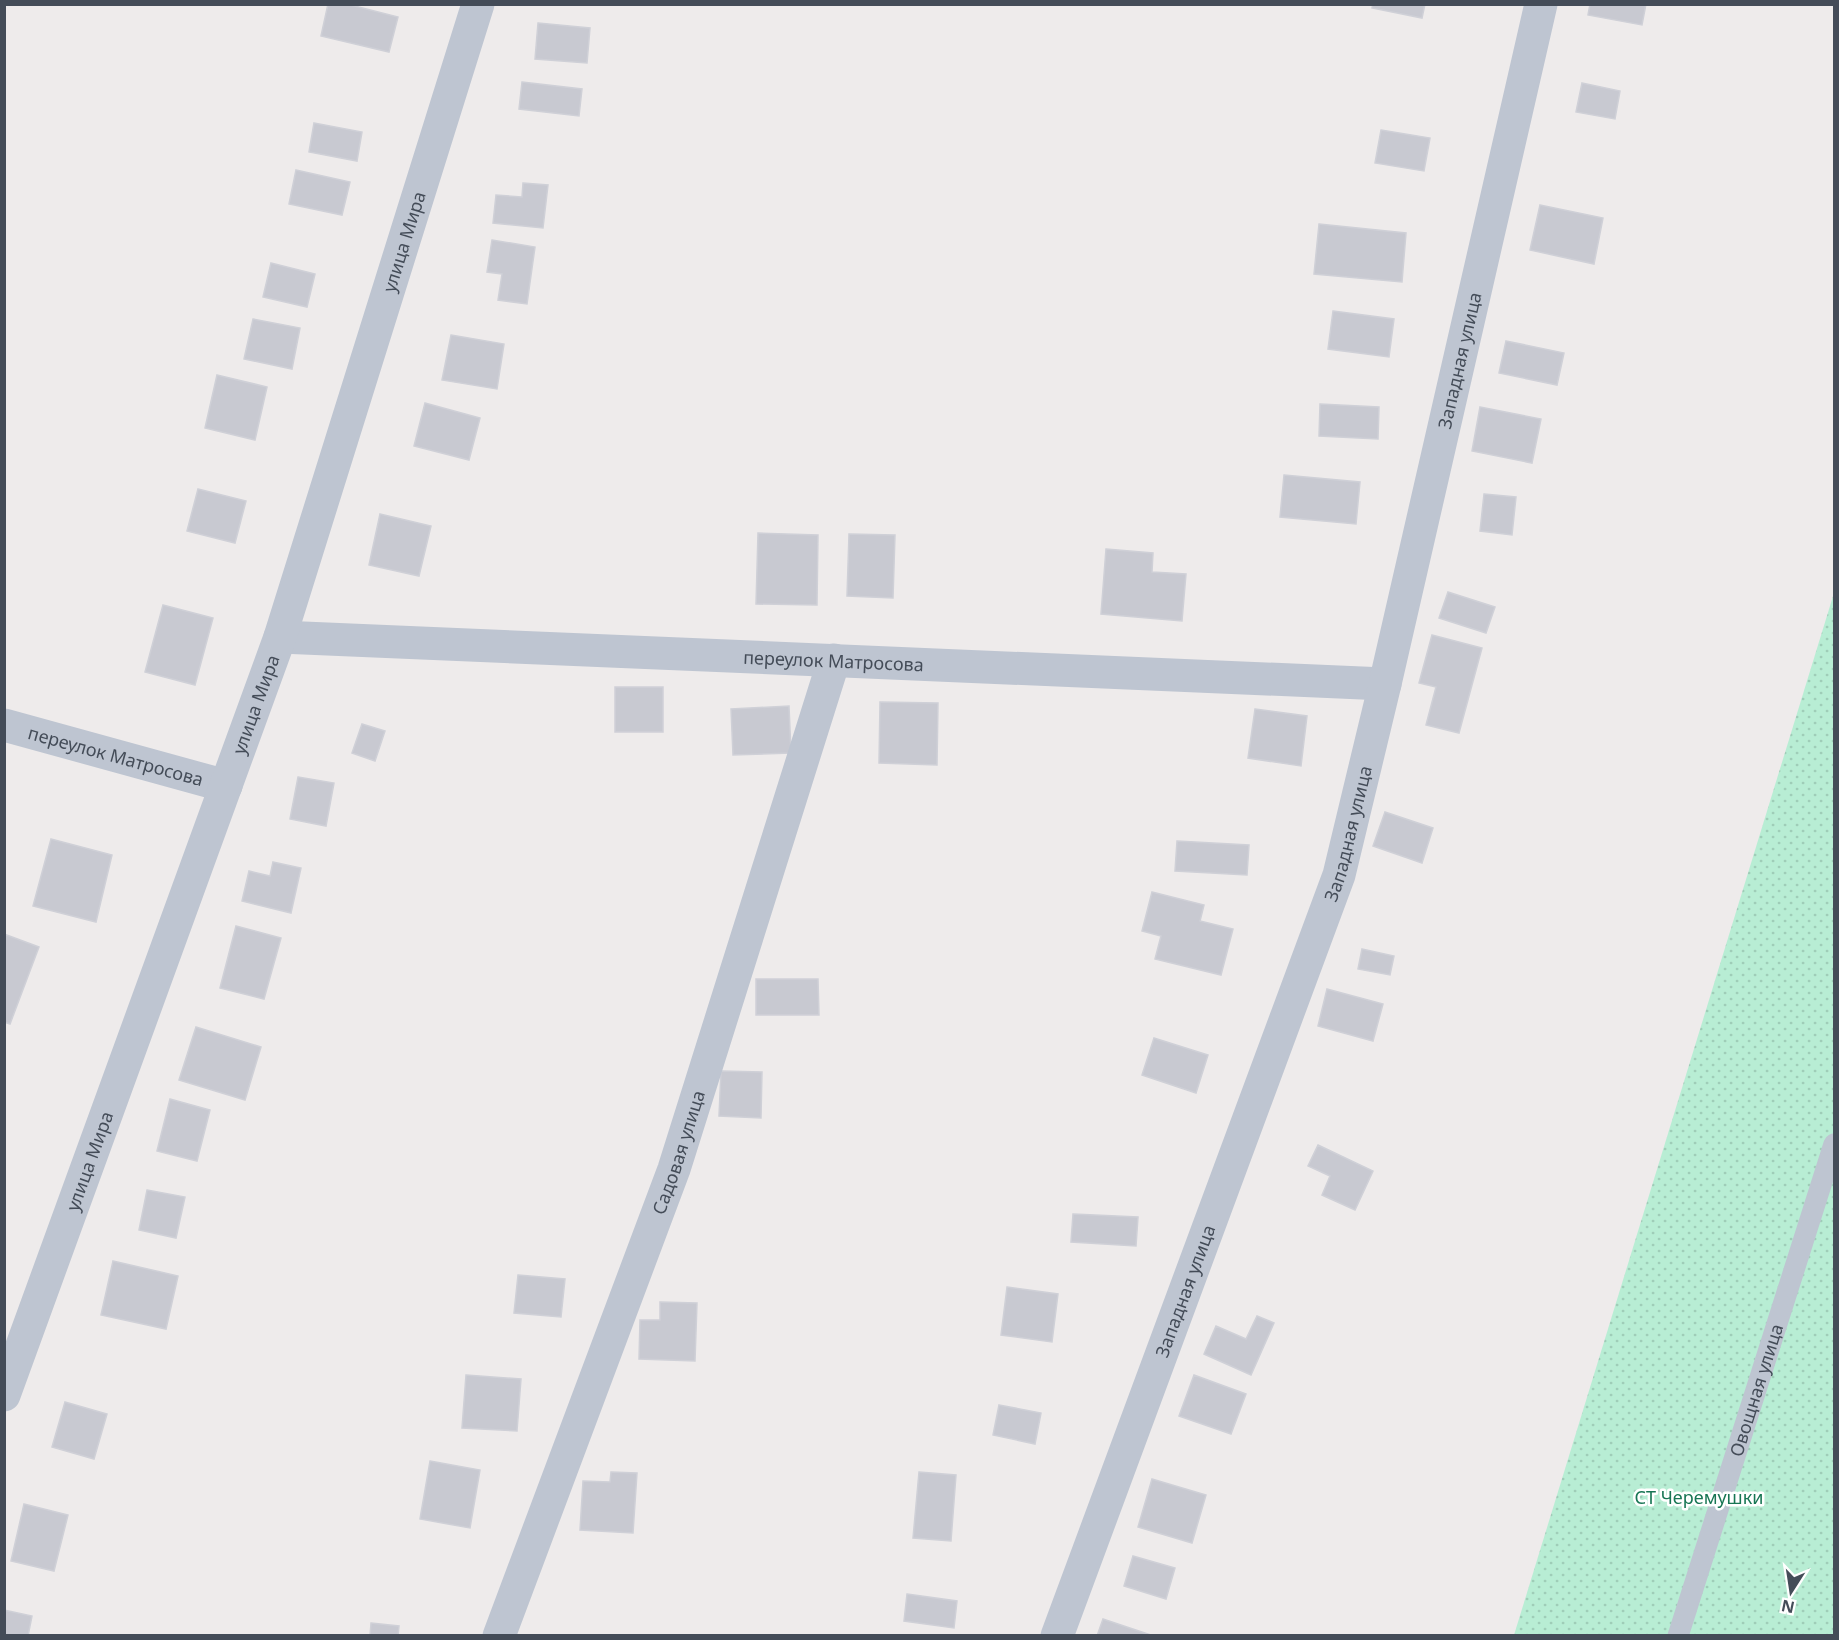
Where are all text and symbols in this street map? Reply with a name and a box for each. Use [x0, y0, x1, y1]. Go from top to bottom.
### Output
street label: улица Мира [377, 188, 431, 295]
street label: Западная улица [1432, 290, 1487, 431]
street label: переулок Матросова [743, 645, 924, 676]
street label: улица Мира [226, 651, 285, 757]
street label: переулок Матросова [26, 720, 206, 791]
street label: Западная улица [1318, 763, 1377, 905]
street label: Садовая улица [646, 1087, 710, 1218]
street label: улица Мира [60, 1108, 118, 1214]
street label: Западная улица [1149, 1221, 1220, 1361]
street label: Овощная улица [1724, 1321, 1788, 1459]
park label: СТ Черемушки [1635, 1485, 1763, 1509]
north arrow [1761, 1562, 1821, 1622]
text: N [1779, 1595, 1797, 1619]

